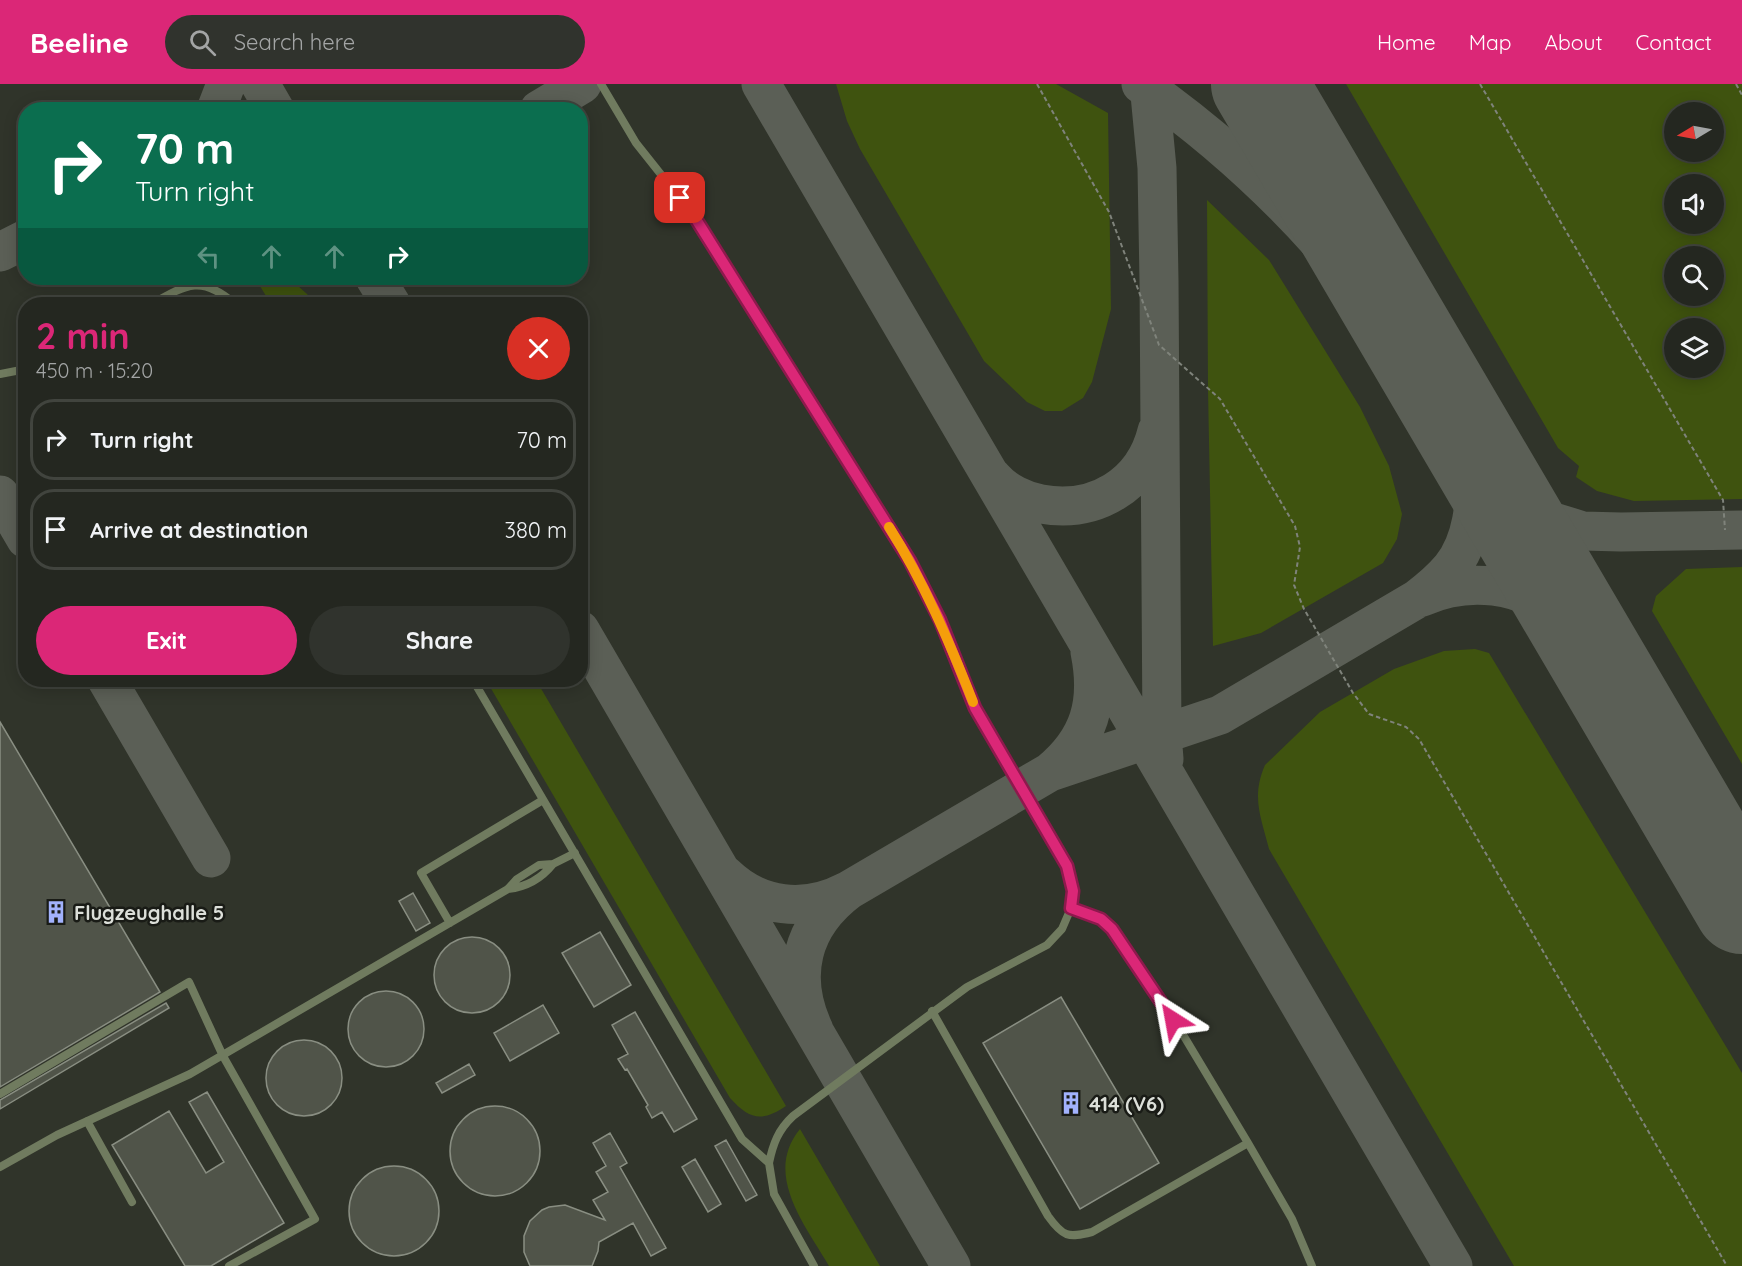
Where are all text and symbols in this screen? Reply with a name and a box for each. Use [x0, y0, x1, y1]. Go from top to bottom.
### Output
search box [165, 15, 585, 69]
text: Beeline [30, 25, 129, 60]
icon: search [186, 26, 219, 59]
text: Search here [234, 28, 355, 56]
text: Home [1377, 29, 1436, 55]
text: Map [1469, 29, 1512, 55]
text: About [1545, 29, 1603, 55]
text: Contact [1636, 29, 1712, 55]
north arrow [1664, 102, 1724, 162]
map controls [1664, 102, 1724, 378]
text: 70 m [135, 122, 234, 175]
icon: right [36, 126, 114, 204]
pin [654, 172, 705, 223]
text: Turn right [135, 174, 254, 208]
button: sound [1664, 174, 1724, 234]
icon: arrive [663, 181, 696, 214]
icon: left [192, 240, 225, 273]
icon: ahead [255, 240, 288, 273]
icon: ahead [318, 240, 351, 273]
icon: right [381, 240, 414, 273]
button: search [1664, 246, 1724, 306]
text: 2 min [36, 313, 130, 358]
button: close [507, 317, 570, 380]
button: layers [1664, 318, 1724, 378]
text: 450 m · 15:20 [36, 358, 153, 383]
icon: right [39, 423, 72, 456]
text: Turn right [90, 426, 194, 454]
text: 70 m [517, 426, 567, 454]
icon: arrive [39, 513, 72, 546]
text: Arrive at destination [90, 516, 308, 544]
text: 380 m [504, 516, 567, 544]
button: Exit [36, 606, 297, 675]
button: Share [309, 606, 570, 675]
building icon: Flugzeughalle 5 [43, 899, 69, 925]
place label: Flugzeughalle 5 [74, 900, 224, 925]
position arrow [1141, 988, 1205, 1052]
building icon: 414 (V6) [1058, 1090, 1084, 1116]
place label: 414 (V6) [1089, 1091, 1164, 1116]

